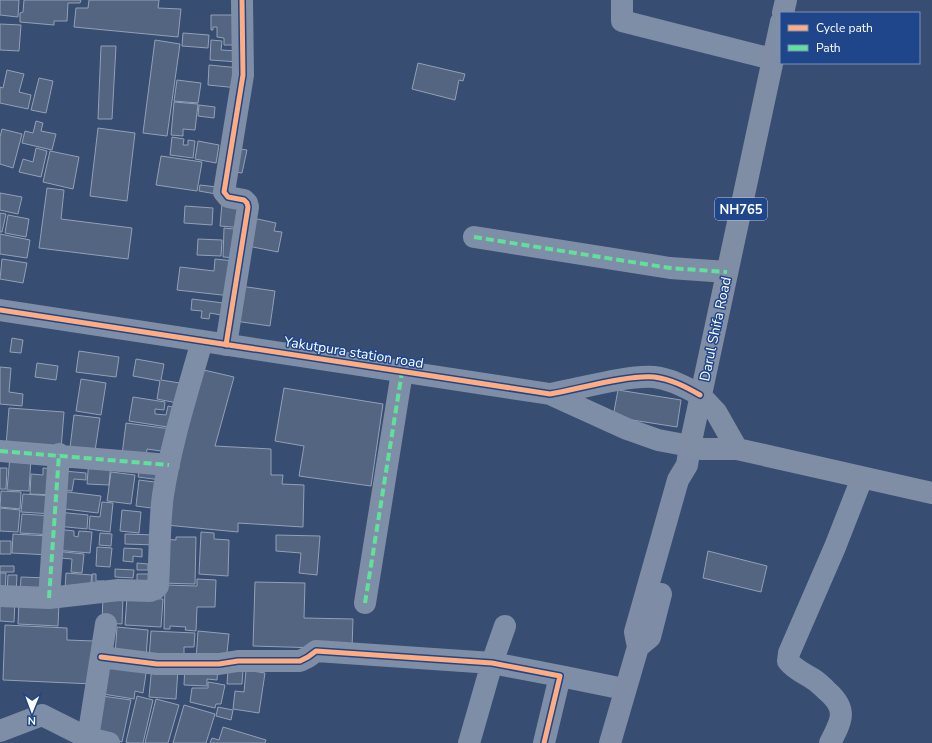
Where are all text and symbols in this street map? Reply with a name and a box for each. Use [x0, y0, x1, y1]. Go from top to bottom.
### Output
legend [780, 12, 920, 64]
text: Cycle path [816, 20, 873, 36]
text: Path [816, 40, 841, 56]
road number: NH765 [715, 198, 767, 220]
street label: Darul Shifa Road [695, 275, 736, 383]
street label: Yakutpura station road [282, 332, 425, 373]
north arrow [12, 691, 52, 731]
text: N [28, 713, 36, 728]

